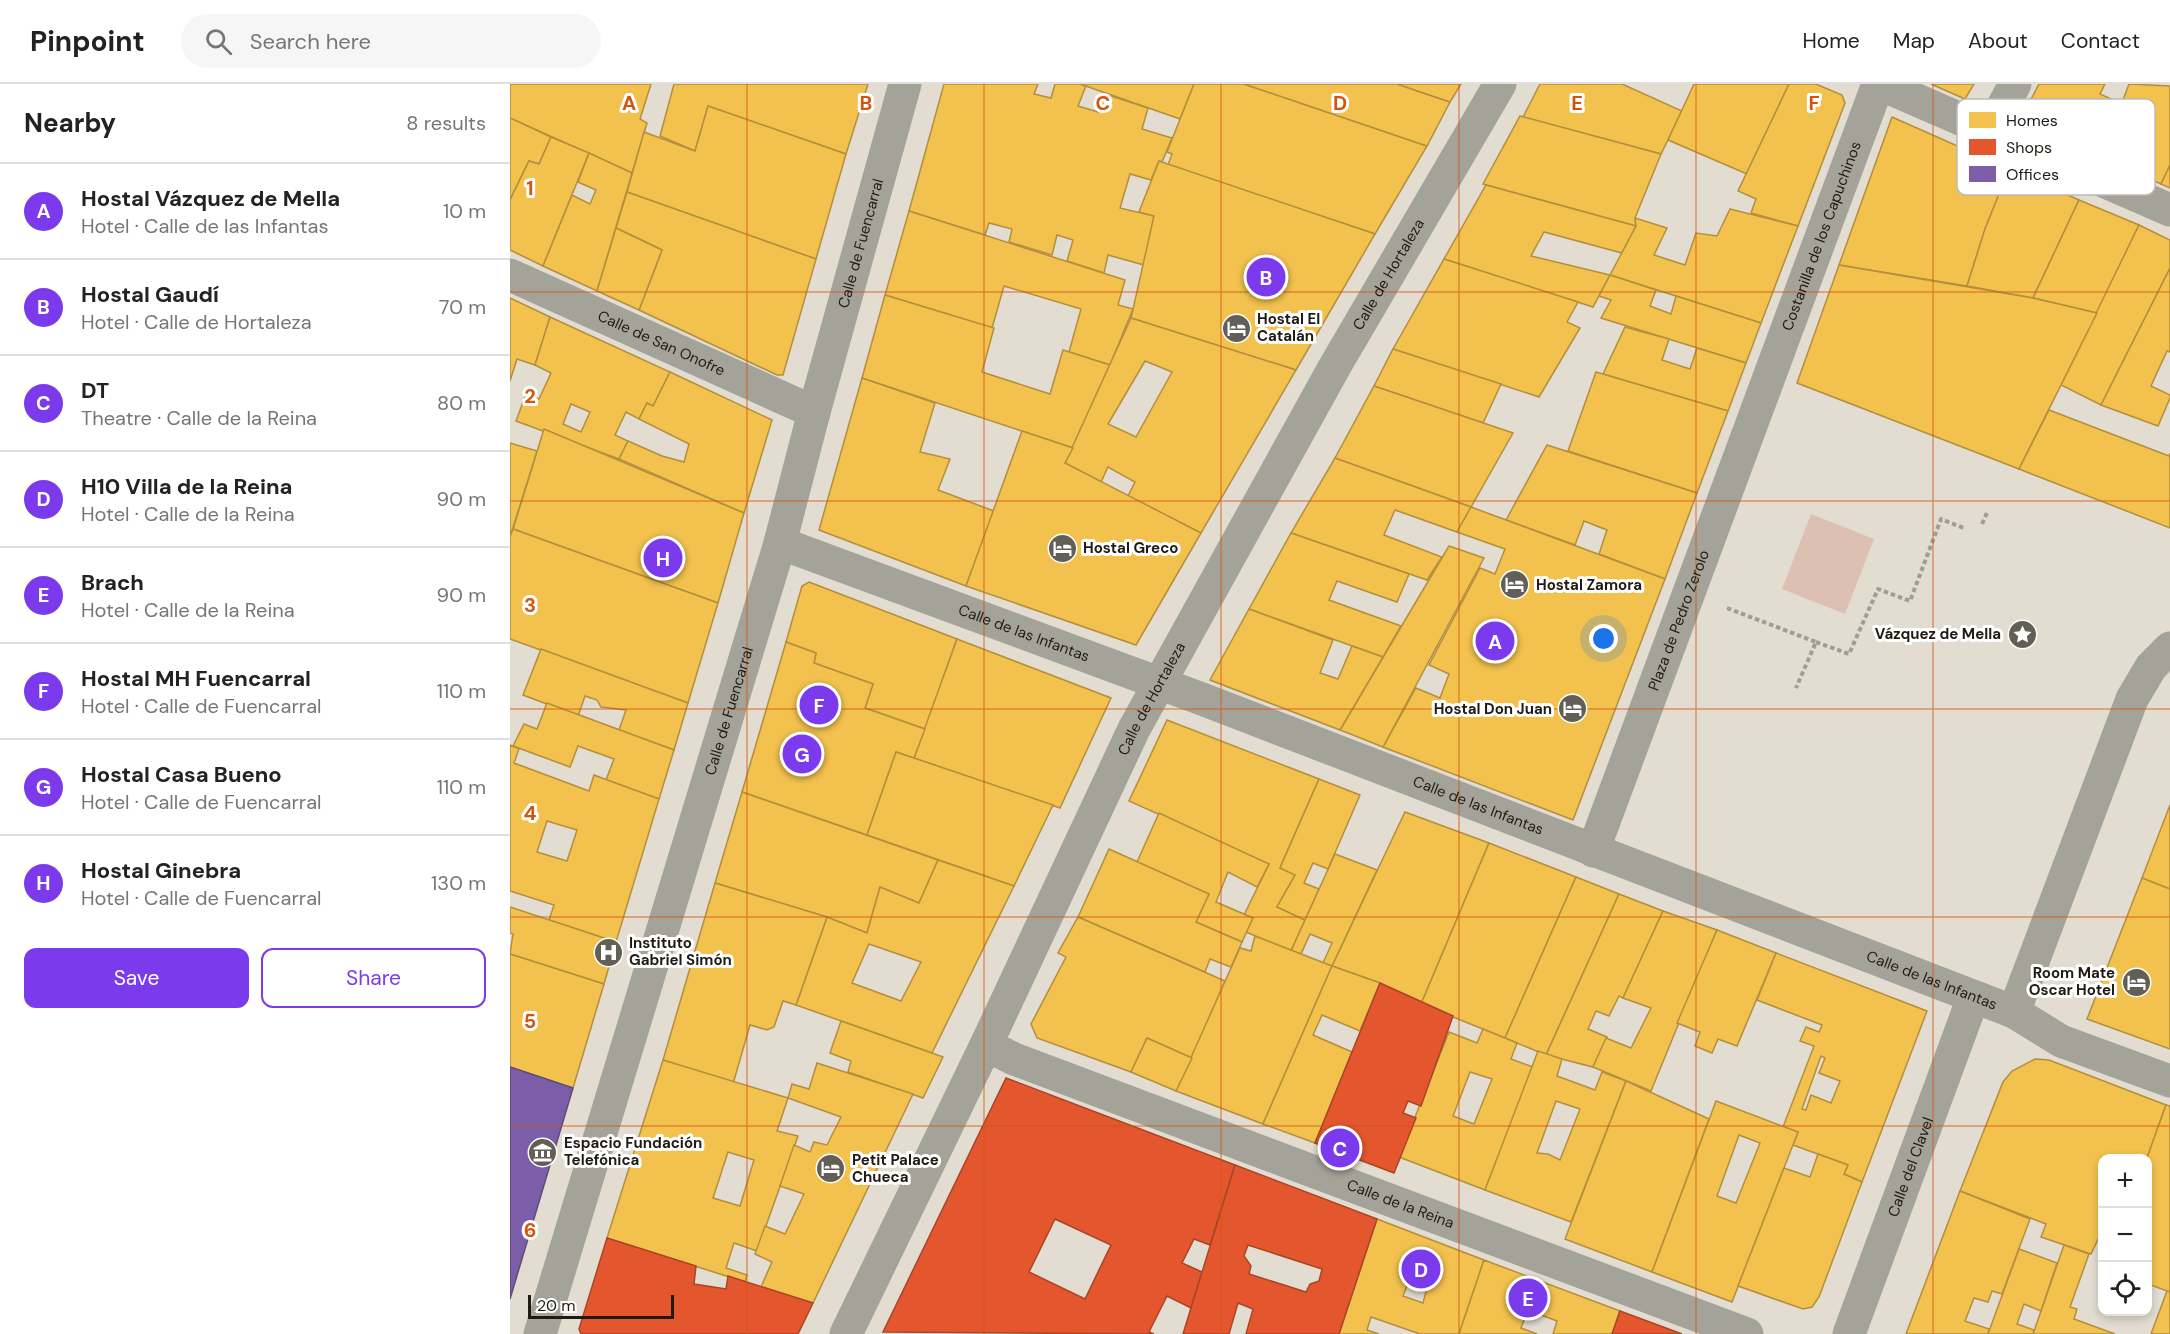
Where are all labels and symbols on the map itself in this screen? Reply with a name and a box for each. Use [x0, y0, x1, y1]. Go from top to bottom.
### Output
text: A [622, 90, 636, 116]
text: B [860, 90, 872, 116]
text: C [1096, 90, 1110, 116]
text: D [1333, 90, 1347, 116]
text: E [1571, 90, 1583, 116]
text: F [1808, 90, 1820, 116]
legend [1957, 99, 2155, 195]
text: Homes [2006, 110, 2058, 131]
text: Shops [2006, 137, 2052, 158]
street label: Costanilla de los Capuchinos [1777, 139, 1866, 334]
text: Offices [2006, 164, 2059, 185]
text: 1 [526, 175, 534, 201]
street label: Calle de Fuencarral [833, 176, 888, 310]
street label: Calle de Hortaleza [1348, 215, 1429, 334]
pin: B [1246, 254, 1286, 300]
street label: Calle de San Onofre [594, 306, 728, 381]
place label: Hostal El Catalán [1257, 309, 1320, 346]
hotel icon: Hostal El Catalán [1220, 312, 1252, 344]
text: 2 [524, 383, 536, 409]
hotel icon: Hostal Greco [1046, 532, 1078, 564]
pin: H [644, 536, 682, 580]
place label: Hostal Greco [1083, 538, 1178, 558]
street label: Plaza de Pedro Zerolo [1643, 547, 1714, 694]
hotel icon: Hostal Zamora [1499, 569, 1531, 601]
place label: Hostal Zamora [1536, 575, 1642, 595]
text: 3 [524, 592, 536, 618]
street label: Calle de las Infantas [955, 600, 1092, 667]
pin: A [1476, 618, 1514, 664]
place icon: Vázquez de Mella [2006, 618, 2038, 650]
your location [1589, 624, 1618, 653]
place label: Vázquez de Mella [1875, 624, 2001, 644]
street label: Calle de Hortaleza [1113, 639, 1190, 759]
street label: Calle de Fuencarral [700, 644, 758, 778]
pin: F [800, 682, 838, 728]
hotel icon: Hostal Don Juan [1557, 693, 1589, 725]
place label: Hostal Don Juan [1434, 699, 1552, 719]
pin: G [782, 732, 822, 776]
street label: Calle de las Infantas [1410, 771, 1547, 840]
text: 4 [524, 800, 537, 826]
place label: Instituto Gabriel Simón [629, 933, 732, 970]
hospital icon: Instituto Gabriel Simón [592, 936, 624, 968]
street label: Calle de las Infantas [1864, 946, 2000, 1015]
place label: Room Mate Oscar Hotel [2029, 963, 2115, 1000]
hotel icon: Room Mate Oscar Hotel [2120, 966, 2152, 998]
text: 5 [524, 1008, 536, 1034]
street label: Calle del Clavel [1883, 1114, 1938, 1220]
pin: C [1320, 1126, 1360, 1170]
place label: Espacio Fundación Telefónica [564, 1133, 702, 1170]
museum icon: Espacio Fundación Telefónica [527, 1136, 559, 1168]
place label: Petit Palace Chueca [852, 1150, 939, 1187]
hotel icon: Petit Palace Chueca [815, 1153, 847, 1185]
street label: Calle de la Reina [1344, 1175, 1457, 1233]
text: 6 [524, 1217, 536, 1243]
pin: D [1402, 1246, 1440, 1292]
pin: E [1508, 1276, 1548, 1320]
scale bar [528, 1292, 674, 1320]

